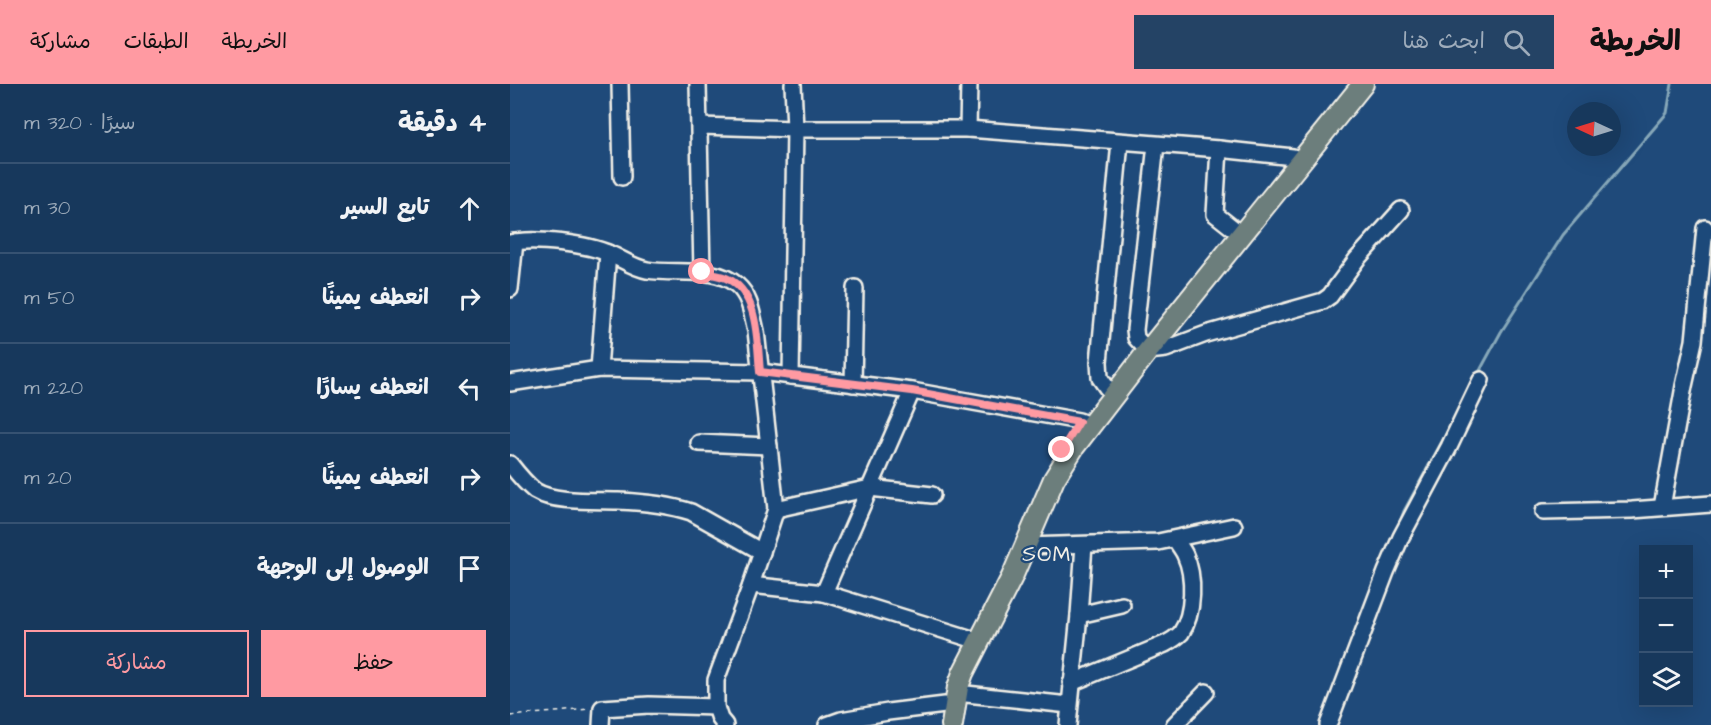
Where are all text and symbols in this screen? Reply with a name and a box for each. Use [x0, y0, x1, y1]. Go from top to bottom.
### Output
search box [1134, 15, 1554, 69]
text: الخريطة [1590, 22, 1681, 61]
text: ابحث هنا [1403, 26, 1485, 57]
icon: search [1500, 26, 1533, 59]
text: مشاركة [30, 27, 91, 56]
text: الطبقات [124, 27, 189, 56]
text: الخريطة [222, 27, 287, 56]
north arrow [1567, 102, 1621, 156]
text: 4 دقيقة [398, 105, 486, 141]
text: سيرًا · 320 m [24, 109, 135, 137]
text: تابع السير [342, 192, 429, 223]
icon: ahead [453, 192, 486, 225]
text: 30 m [24, 194, 70, 222]
route start [688, 258, 714, 284]
text: انعطف يمينًا [322, 282, 429, 313]
icon: right [453, 282, 486, 315]
text: 50 m [24, 284, 74, 312]
text: انعطف يسارًا [316, 372, 429, 403]
icon: left [453, 372, 486, 405]
text: 220 m [24, 374, 83, 402]
route end [1048, 436, 1074, 462]
text: انعطف يمينًا [322, 462, 429, 493]
icon: right [453, 462, 486, 495]
text: 20 m [24, 464, 72, 492]
district label: SOM [1022, 540, 1072, 569]
map controls [1639, 545, 1693, 707]
button: + [1639, 545, 1693, 599]
text: الوصول إلى الوجهة [257, 552, 429, 583]
icon: arrive [453, 552, 486, 585]
button: − [1639, 599, 1693, 653]
button: مشاركة [24, 630, 249, 697]
button: حفظ [261, 630, 486, 697]
button: layers [1639, 653, 1693, 707]

